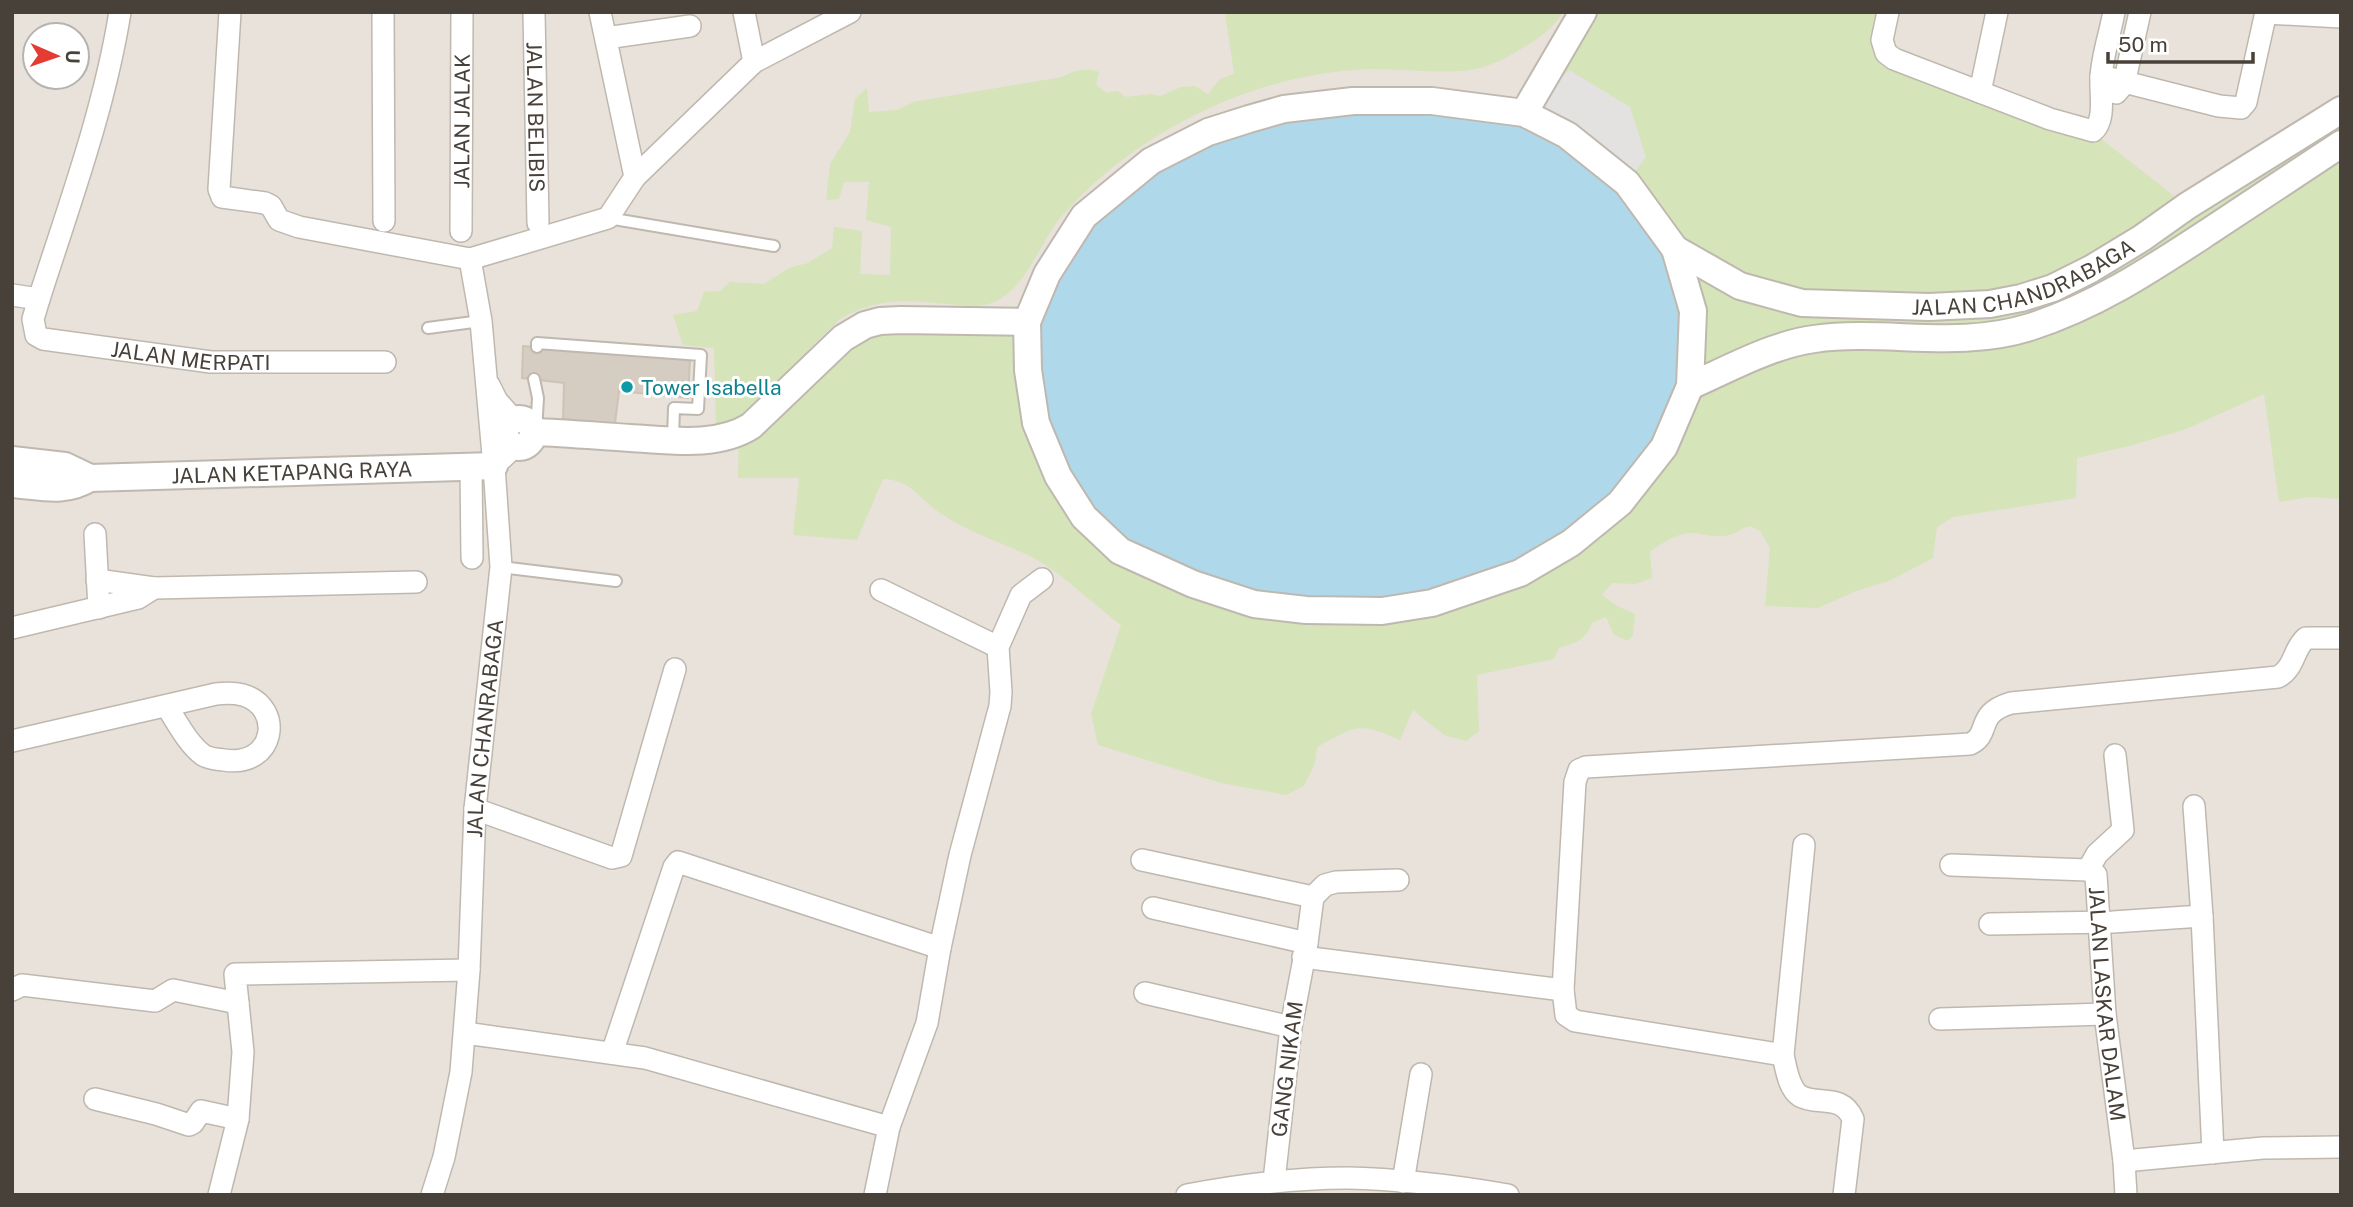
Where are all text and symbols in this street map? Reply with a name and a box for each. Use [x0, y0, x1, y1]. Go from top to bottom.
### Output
north arrow [21, 21, 91, 91]
scale bar [2108, 21, 2253, 65]
text: 50 m [2118, 32, 2168, 57]
street label: JALAN BELIBIS [522, 42, 550, 192]
text: U [62, 49, 84, 64]
street label: JALAN JALAK [449, 54, 474, 188]
street label: JALAN CHANDRABAGA [1911, 233, 2139, 320]
street label: JALAN MERPATI [109, 336, 270, 375]
place label: Tower Isabella [641, 375, 782, 400]
marker: Tower Isabella [619, 379, 635, 395]
street label: JALAN KETAPANG RAYA [171, 456, 413, 488]
street label: JALAN CHANRABAGA [461, 618, 508, 838]
street label: JALAN LASKAR DALAM [2084, 886, 2131, 1123]
street label: GANG NIKAM [1266, 1000, 1308, 1138]

